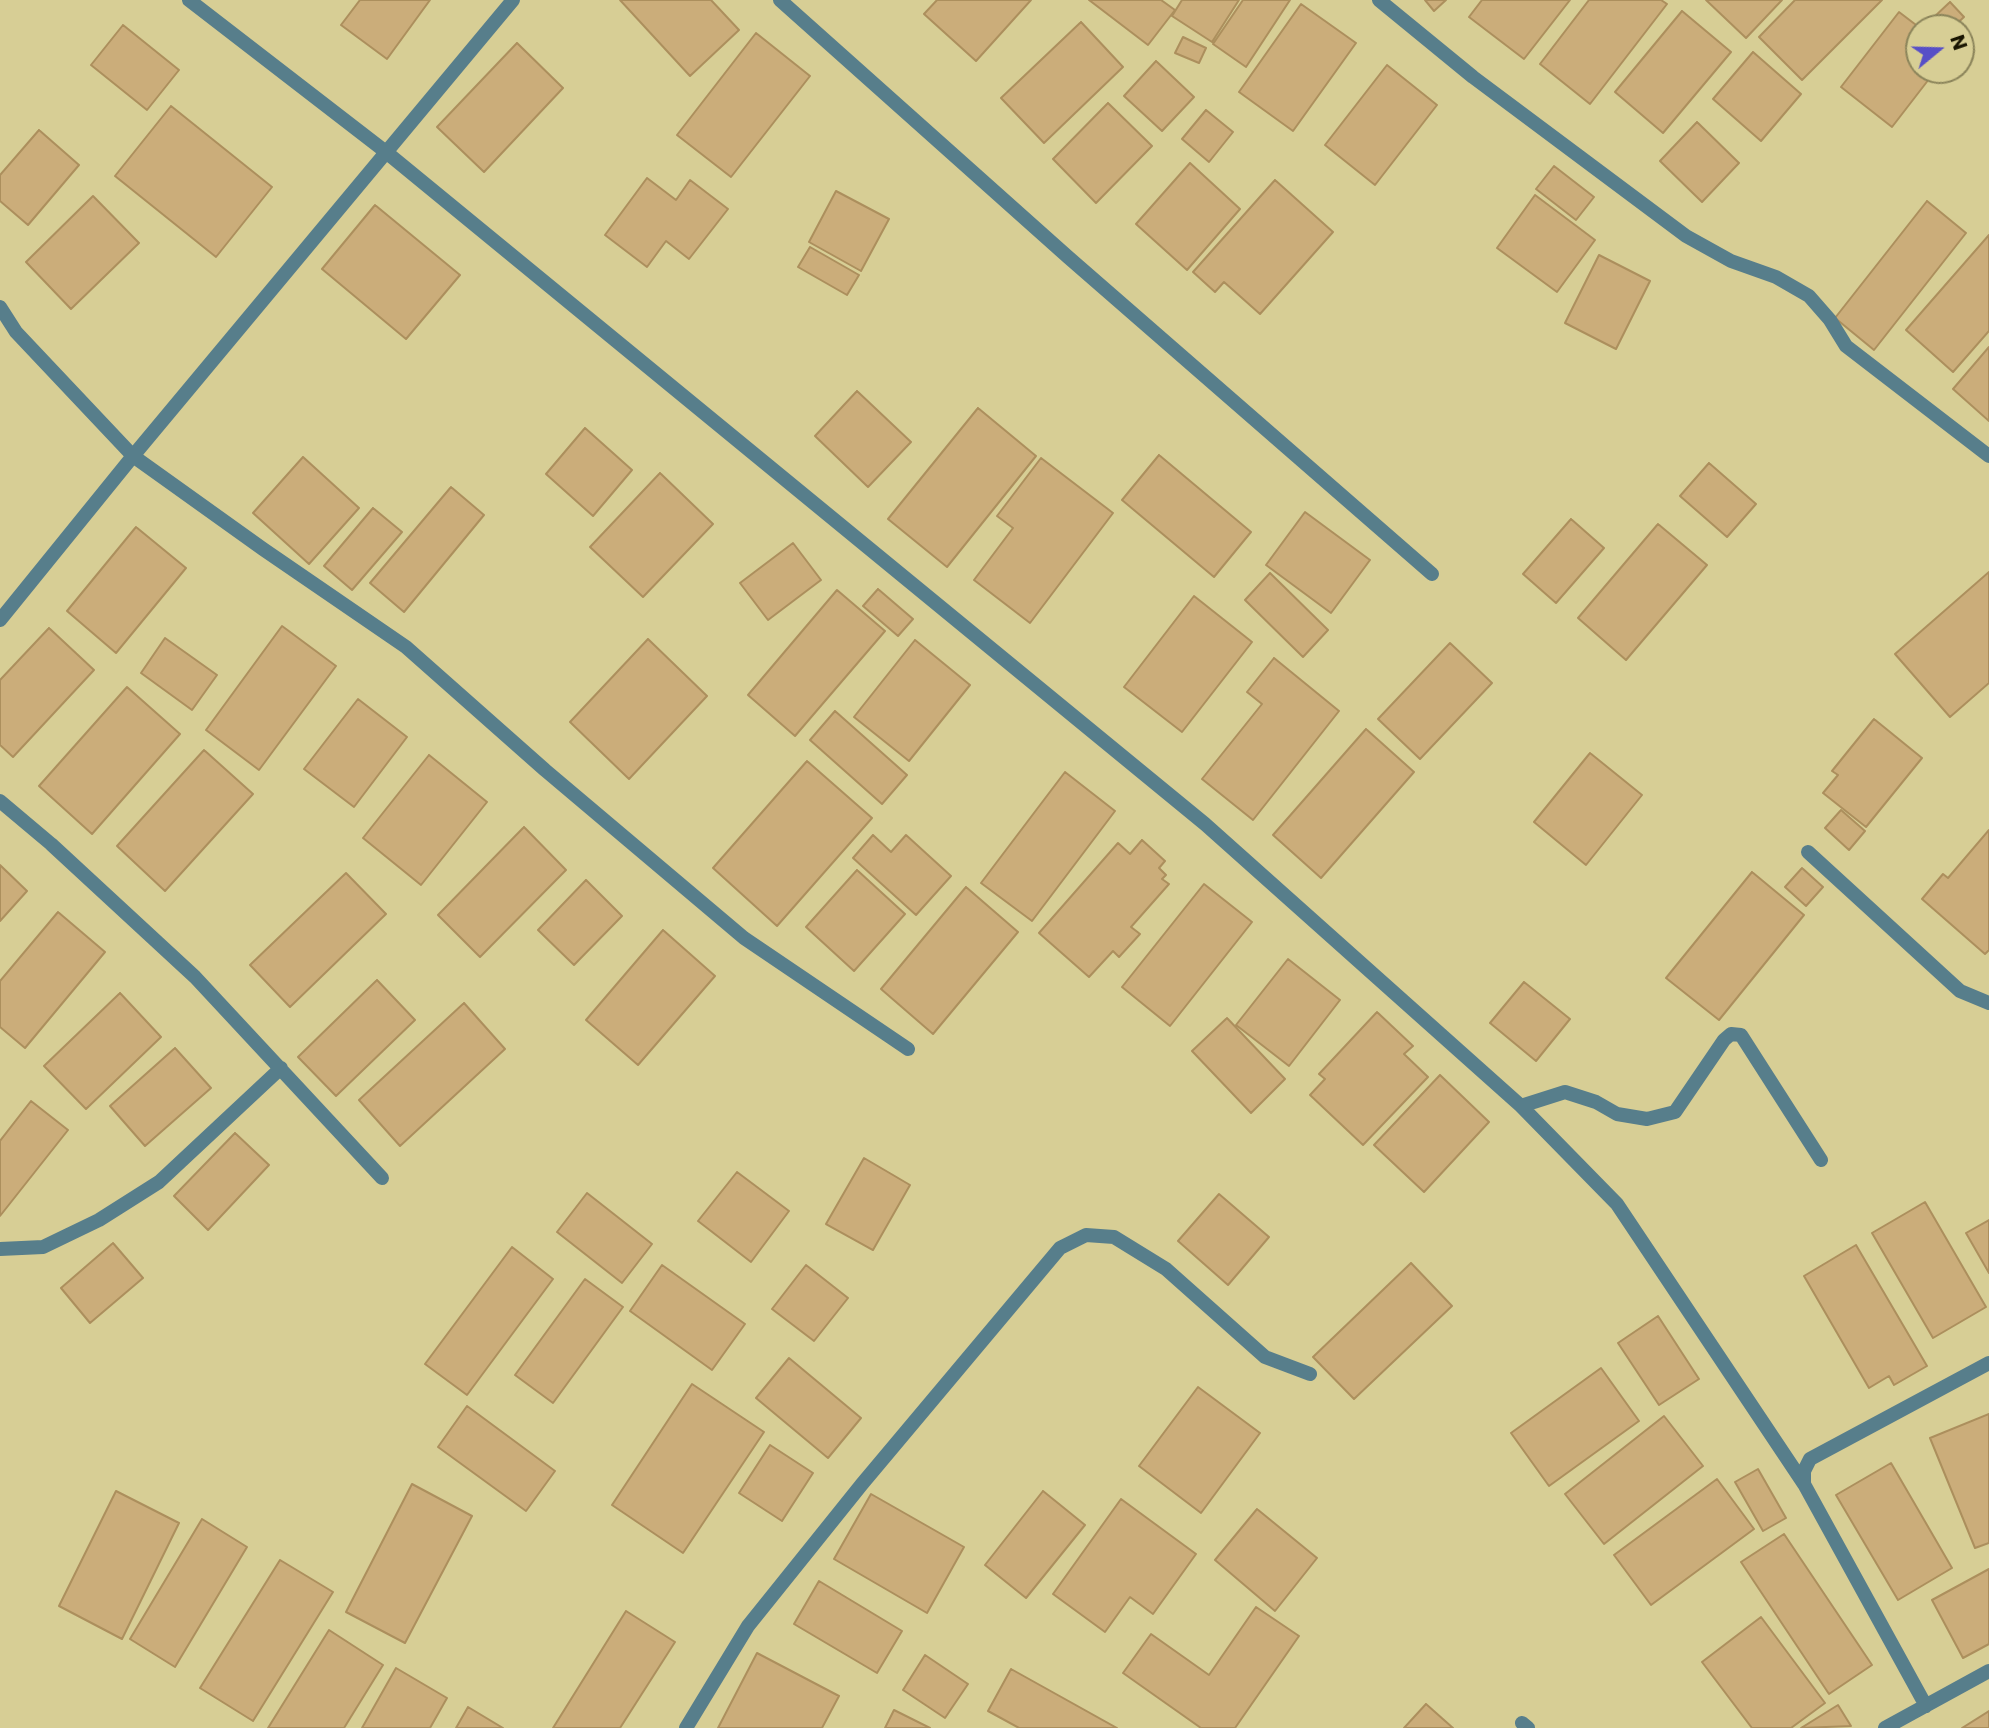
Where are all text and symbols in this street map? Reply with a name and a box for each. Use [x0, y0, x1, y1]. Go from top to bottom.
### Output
north arrow [1905, 14, 1975, 84]
text: N [1943, 31, 1974, 54]

